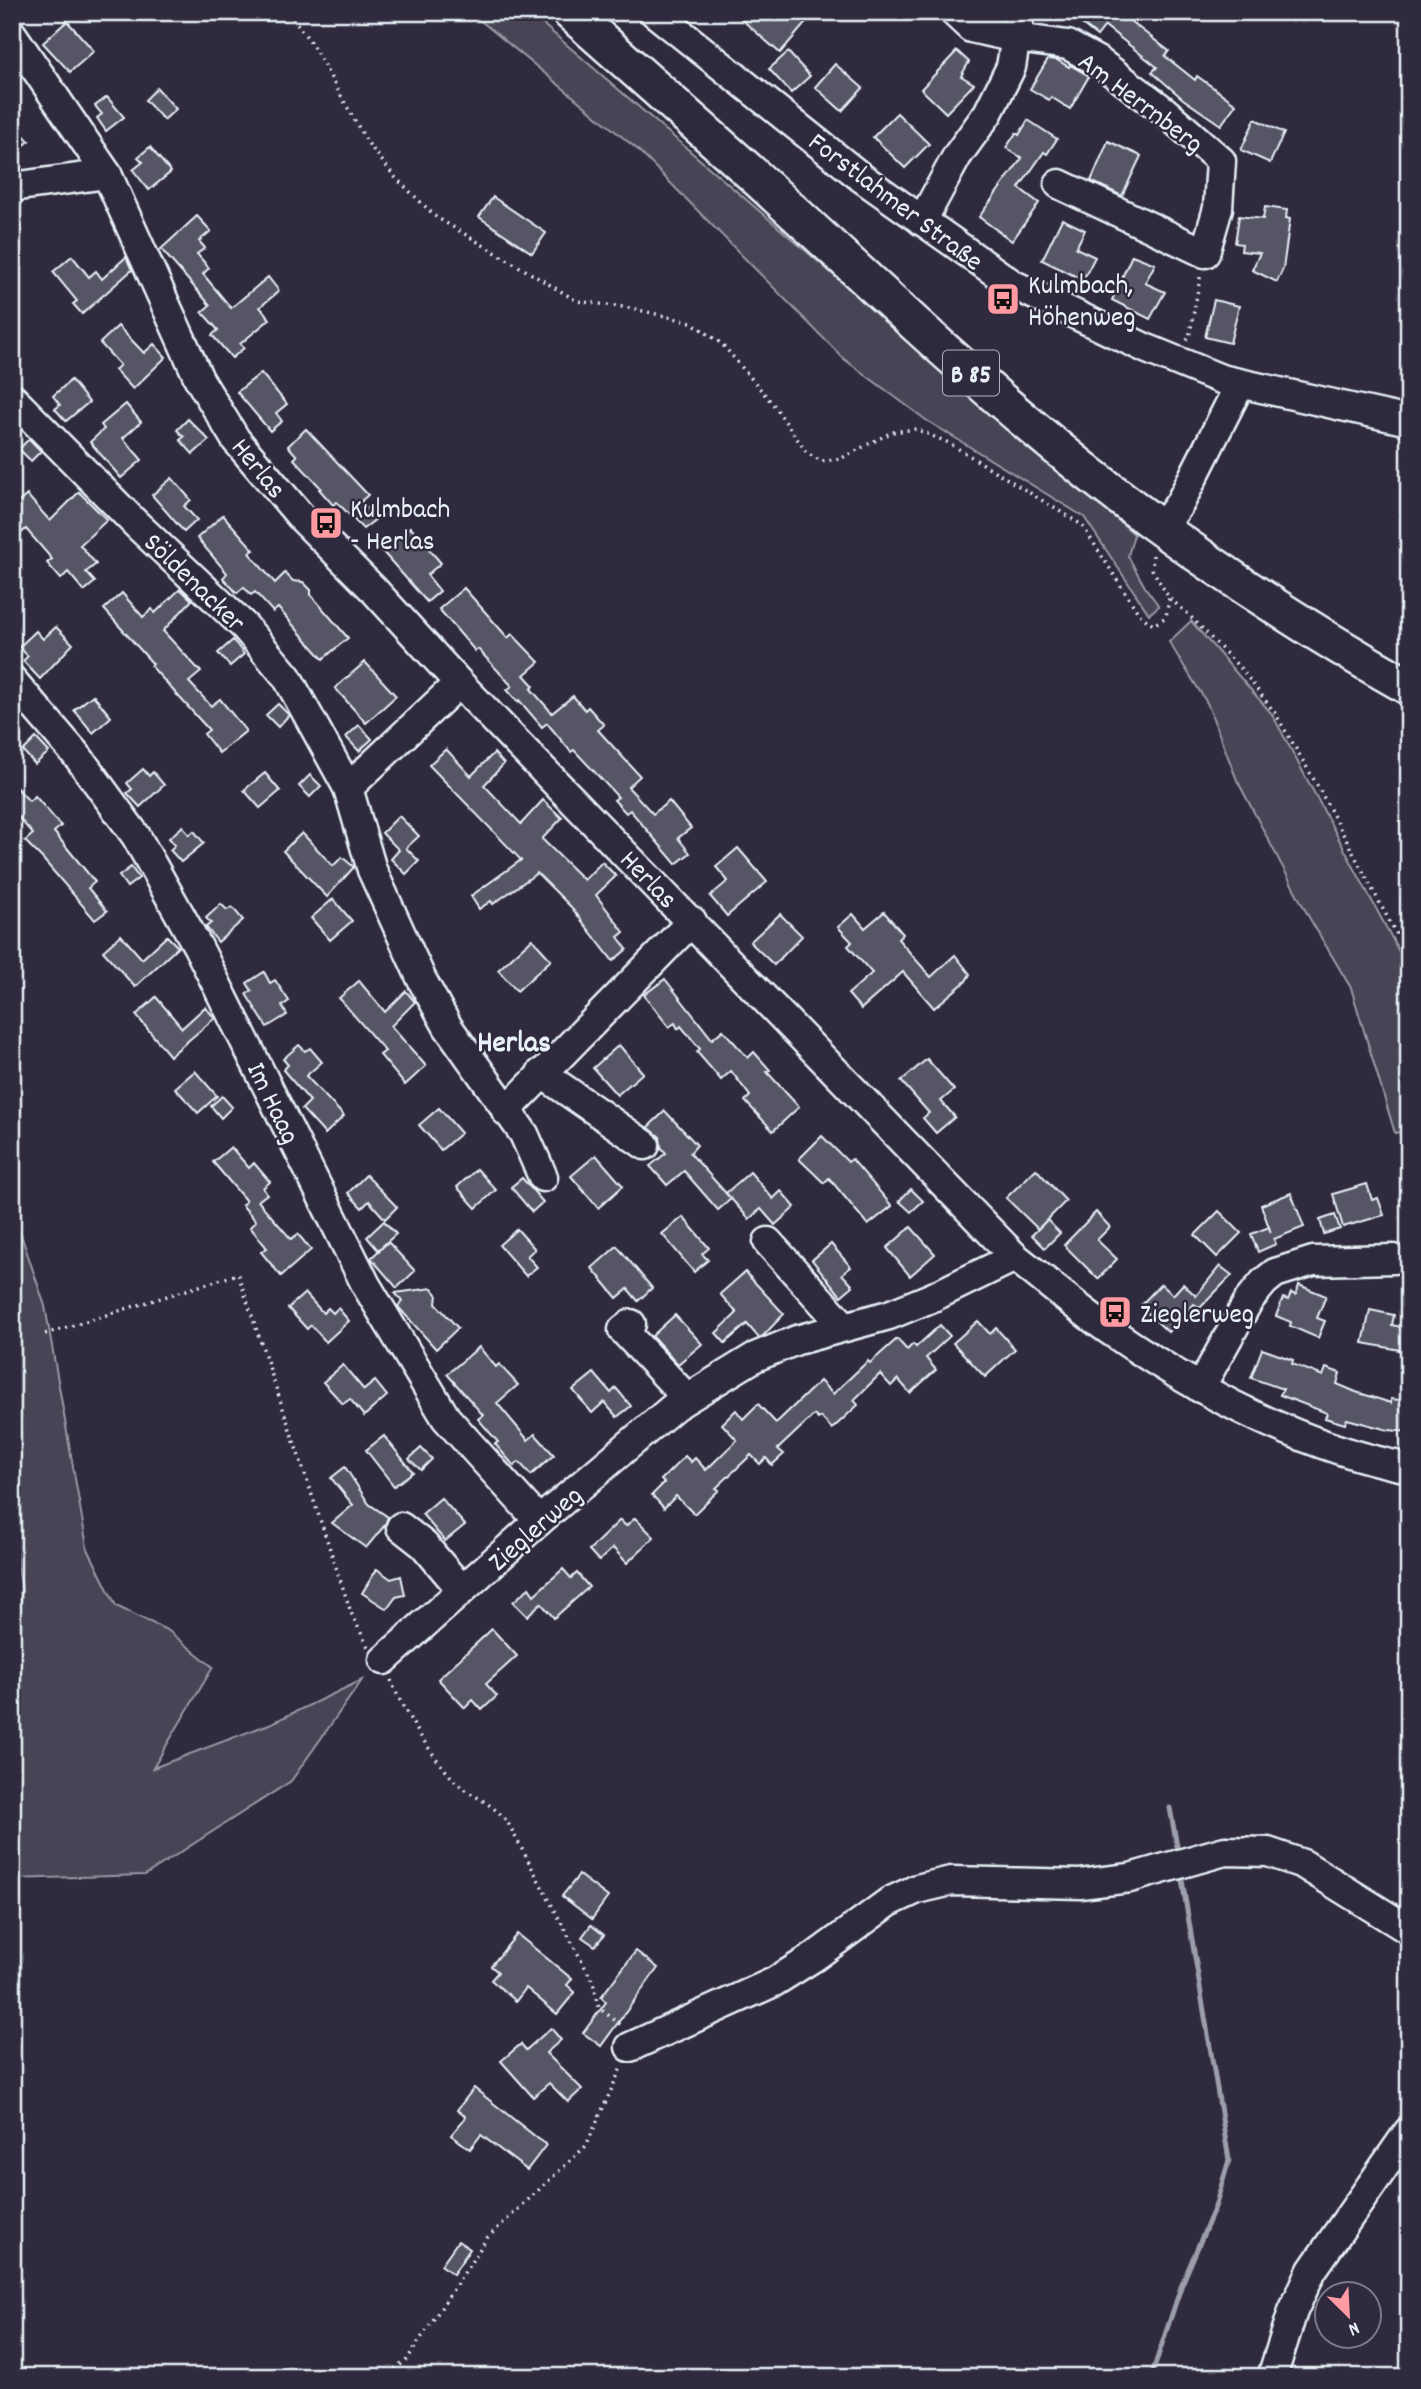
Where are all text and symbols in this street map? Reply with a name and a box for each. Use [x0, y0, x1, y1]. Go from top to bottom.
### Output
street label: Am Herrnberg [1068, 44, 1210, 166]
street label: Forstlahmer Straße [798, 125, 990, 283]
place label: Kulmbach, Höhenweg [1028, 268, 1136, 340]
bus stop icon: Kulmbach, Höhenweg [984, 280, 1022, 318]
road number: B 85 [943, 350, 999, 396]
street label: Herlas [219, 431, 293, 509]
place label: Kulmbach - Herlas [350, 492, 450, 564]
bus stop icon: Kulmbach - Herlas [307, 504, 345, 542]
street label: Söldenacker [132, 526, 253, 644]
street label: Herlas [608, 843, 685, 920]
district label: Herlas [477, 1024, 551, 1067]
street label: Im Haag [233, 1056, 308, 1152]
bus stop icon: Zieglerweg [1096, 1293, 1134, 1331]
place label: Zieglerweg [1140, 1297, 1254, 1337]
street label: Zieglerweg [481, 1478, 593, 1583]
north arrow [1312, 2280, 1382, 2350]
text: N [1344, 2313, 1363, 2342]

